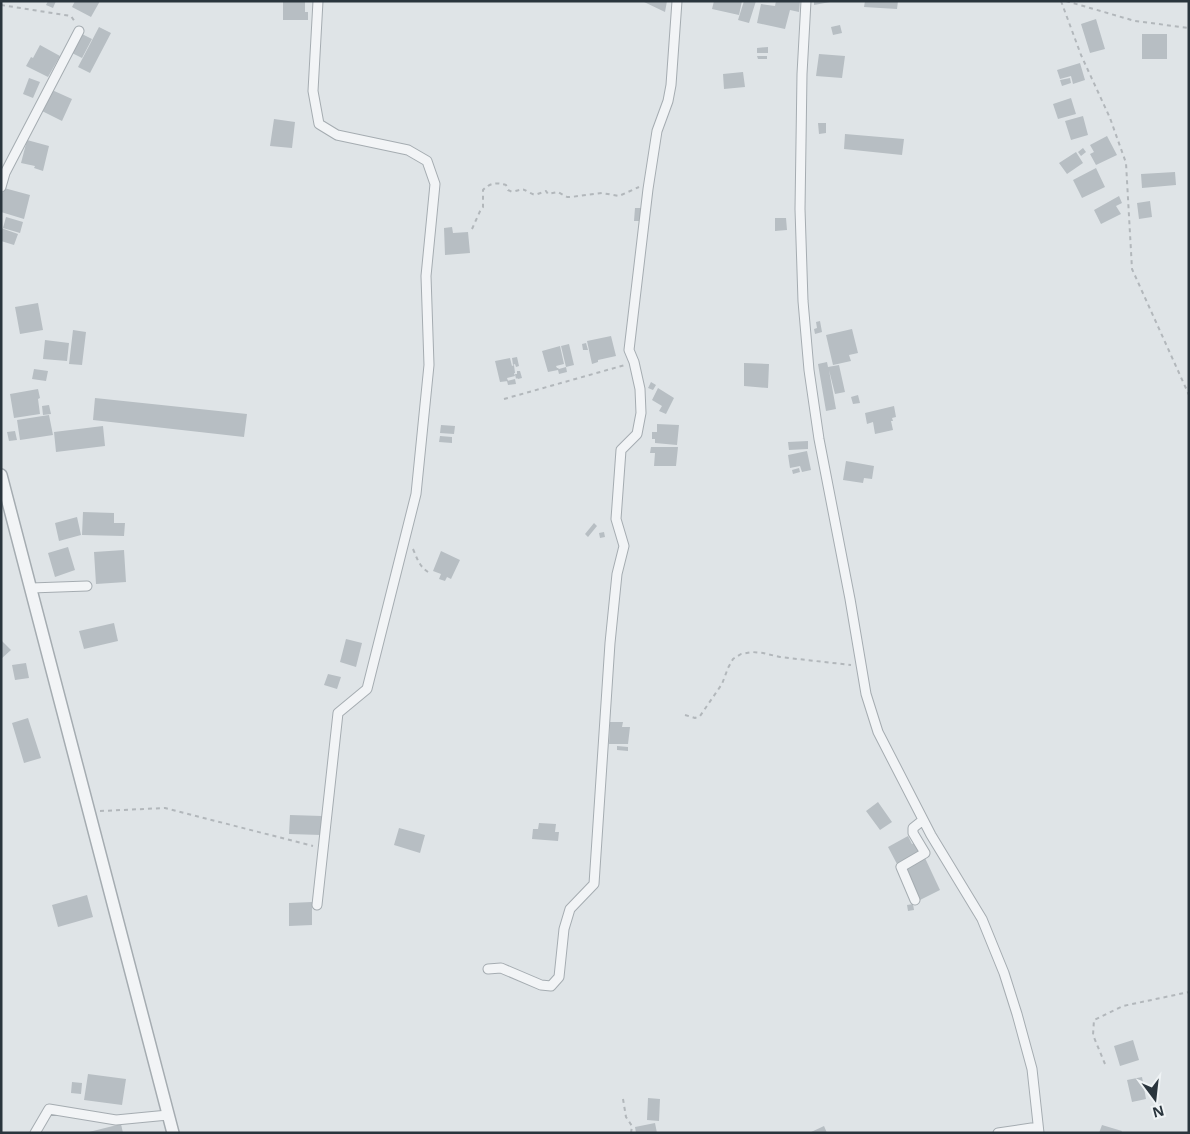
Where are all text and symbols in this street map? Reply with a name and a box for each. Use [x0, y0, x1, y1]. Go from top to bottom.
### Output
north arrow [1130, 1074, 1180, 1124]
text: N [1151, 1101, 1166, 1123]

